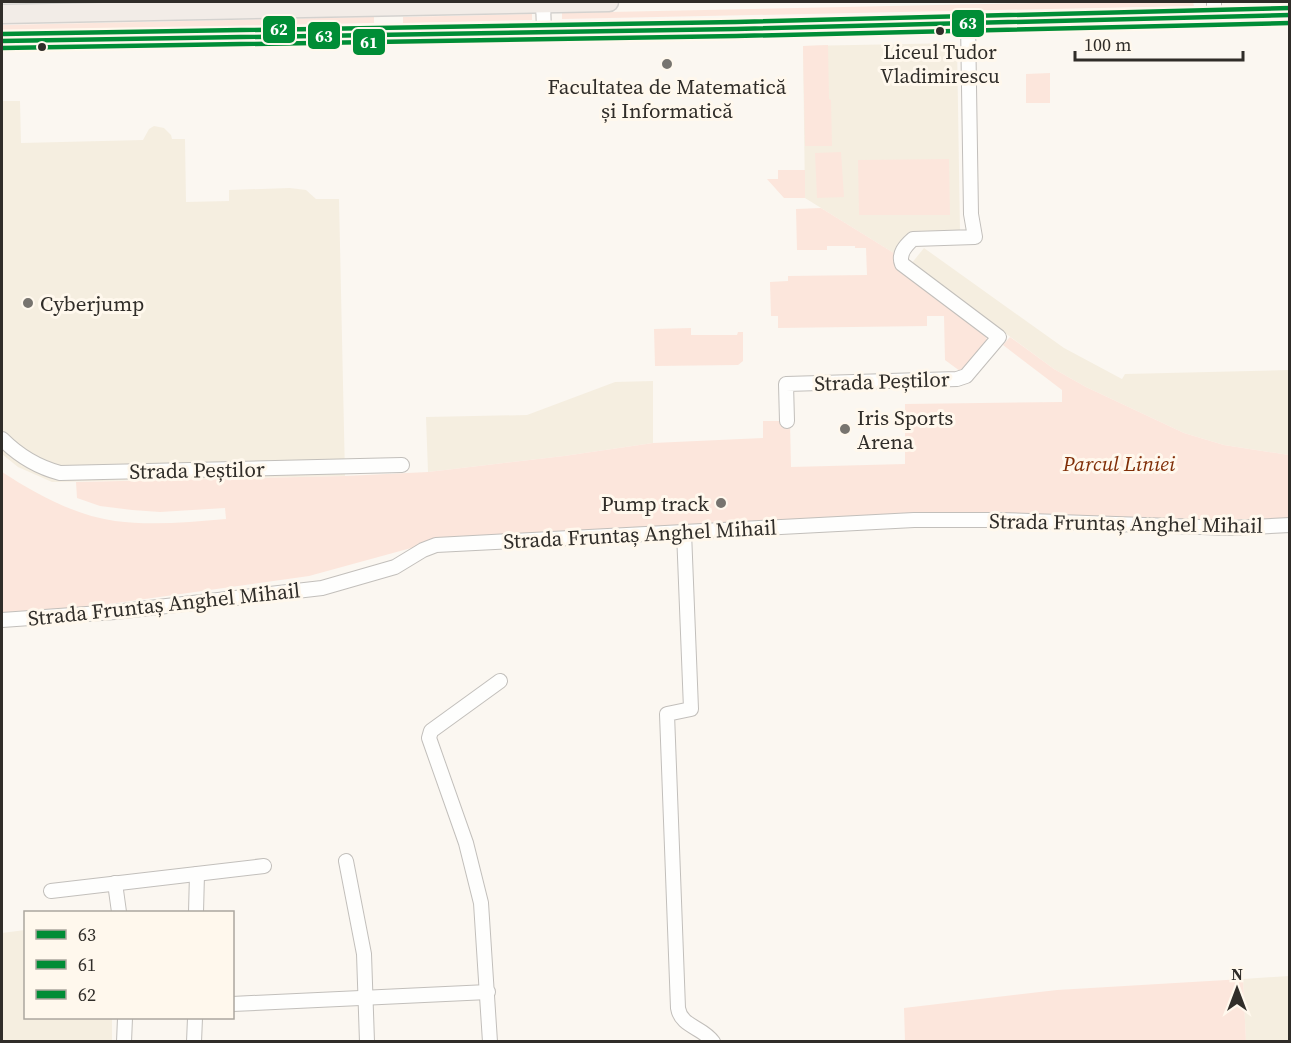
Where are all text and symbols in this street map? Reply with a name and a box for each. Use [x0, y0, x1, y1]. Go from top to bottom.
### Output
line badge: 63 [951, 9, 985, 38]
text: 63 [959, 12, 977, 34]
line badge: 62 [262, 15, 296, 44]
text: 62 [270, 18, 288, 40]
line badge: 63 [307, 21, 341, 50]
scale bar [1075, 24, 1243, 62]
text: 63 [315, 25, 333, 47]
marker: Liceul Tudor Vladimirescu [934, 25, 946, 37]
line badge: 61 [352, 28, 386, 56]
text: 61 [360, 31, 378, 53]
text: 100 m [1084, 32, 1131, 57]
place label: Liceul Tudor Vladimirescu [880, 38, 1000, 90]
unlabelled marker [36, 41, 48, 53]
marker: Facultatea de Matematică și Informatică [660, 57, 674, 71]
place label: Facultatea de Matematică și Informatică [547, 72, 787, 125]
place label: Cyberjump [40, 289, 144, 318]
marker: Cyberjump [21, 296, 35, 310]
street label: Strada Peștilor [814, 364, 950, 398]
place label: Iris Sports Arena [857, 403, 953, 456]
marker: Iris Sports Arena [838, 422, 852, 436]
park label: Parcul Liniei [1062, 449, 1176, 478]
street label: Strada Peștilor [129, 454, 265, 486]
place label: Pump track [601, 489, 710, 518]
marker: Pump track [714, 496, 728, 510]
street label: Strada Fruntaș Anghel Mihail [989, 506, 1263, 540]
street label: Strada Fruntaș Anghel Mihail [503, 512, 777, 556]
street label: Strada Fruntaș Anghel Mihail [26, 575, 302, 633]
legend [24, 911, 234, 1019]
text: 63 [78, 922, 96, 947]
text: 61 [78, 952, 96, 977]
north arrow [1207, 959, 1267, 1019]
text: N [1231, 963, 1243, 985]
text: 62 [78, 982, 96, 1007]

